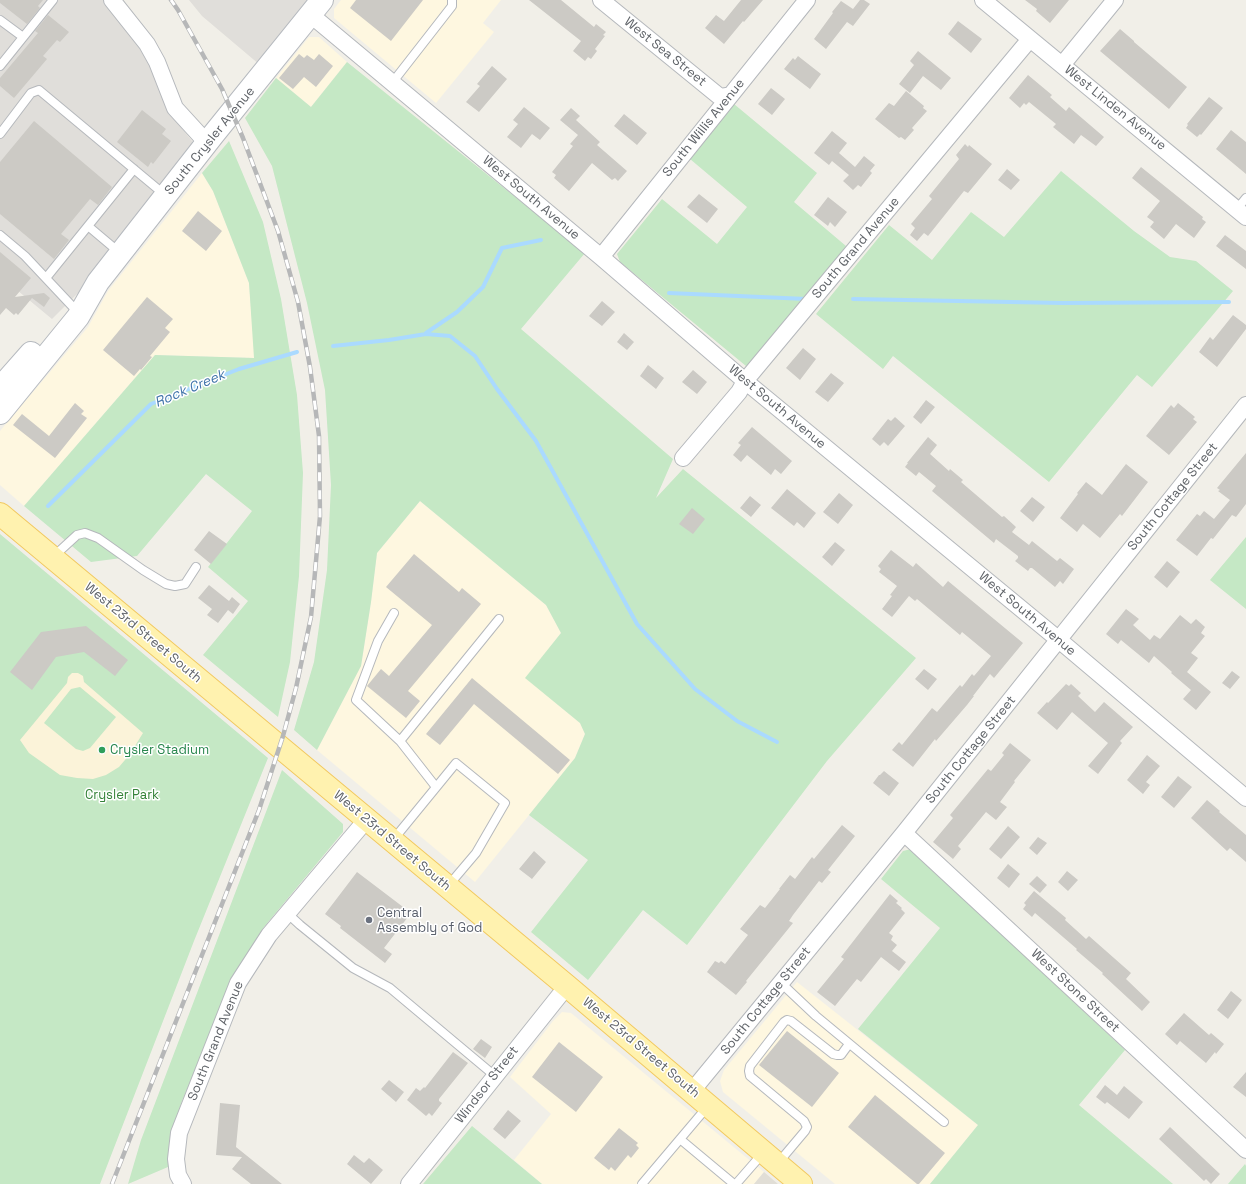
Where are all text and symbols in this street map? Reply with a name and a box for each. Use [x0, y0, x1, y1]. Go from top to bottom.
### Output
street label: West Sea Street [621, 14, 709, 90]
street label: West Linden Avenue [1061, 62, 1169, 154]
street label: South Willis Avenue [660, 76, 748, 180]
street label: South Crysler Avenue [162, 84, 258, 198]
street label: West South Avenue [479, 153, 583, 243]
street label: South Grand Avenue [809, 194, 903, 302]
street label: West South Avenue [725, 362, 829, 452]
water label: Rock Creek [152, 367, 228, 411]
street label: South Cottage Street [1125, 440, 1221, 554]
street label: West South Avenue [975, 569, 1079, 659]
street label: West 23rd Street South [81, 579, 205, 687]
street label: South Cottage Street [923, 693, 1019, 807]
place label: Crysler Stadium [110, 742, 209, 758]
marker: Crysler Stadium [97, 745, 107, 755]
park label: Crysler Park [85, 787, 159, 803]
street label: West 23rd Street South [330, 787, 454, 895]
place label: Central Assembly of God [377, 905, 482, 936]
marker: Central Assembly of God [364, 915, 374, 925]
street label: South Cottage Street [718, 944, 814, 1058]
street label: West Stone Street [1027, 946, 1123, 1036]
street label: South Grand Avenue [185, 979, 247, 1103]
street label: West 23rd Street South [579, 994, 703, 1102]
street label: Windsor Street [452, 1043, 522, 1127]

